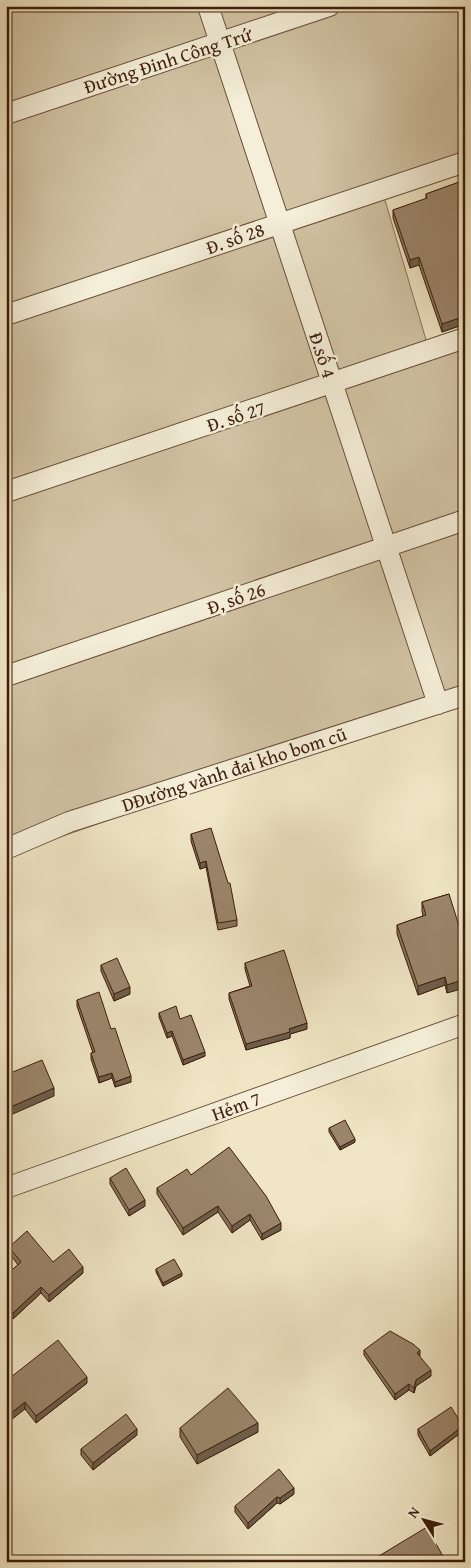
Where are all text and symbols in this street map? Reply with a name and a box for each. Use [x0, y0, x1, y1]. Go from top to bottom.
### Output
street label: Đường Đinh Công Trứ [80, 19, 257, 100]
street label: Đ. số 28 [202, 215, 268, 261]
street label: Đ.số 4 [302, 328, 344, 382]
street label: Đ. số 27 [203, 393, 269, 439]
street label: Đ, số 26 [203, 575, 269, 621]
street label: DĐường vành đai kho bom cũ [118, 719, 351, 819]
street label: Hẻm 7 [208, 1084, 264, 1128]
north arrow [398, 1496, 448, 1546]
text: N [403, 1502, 425, 1522]

